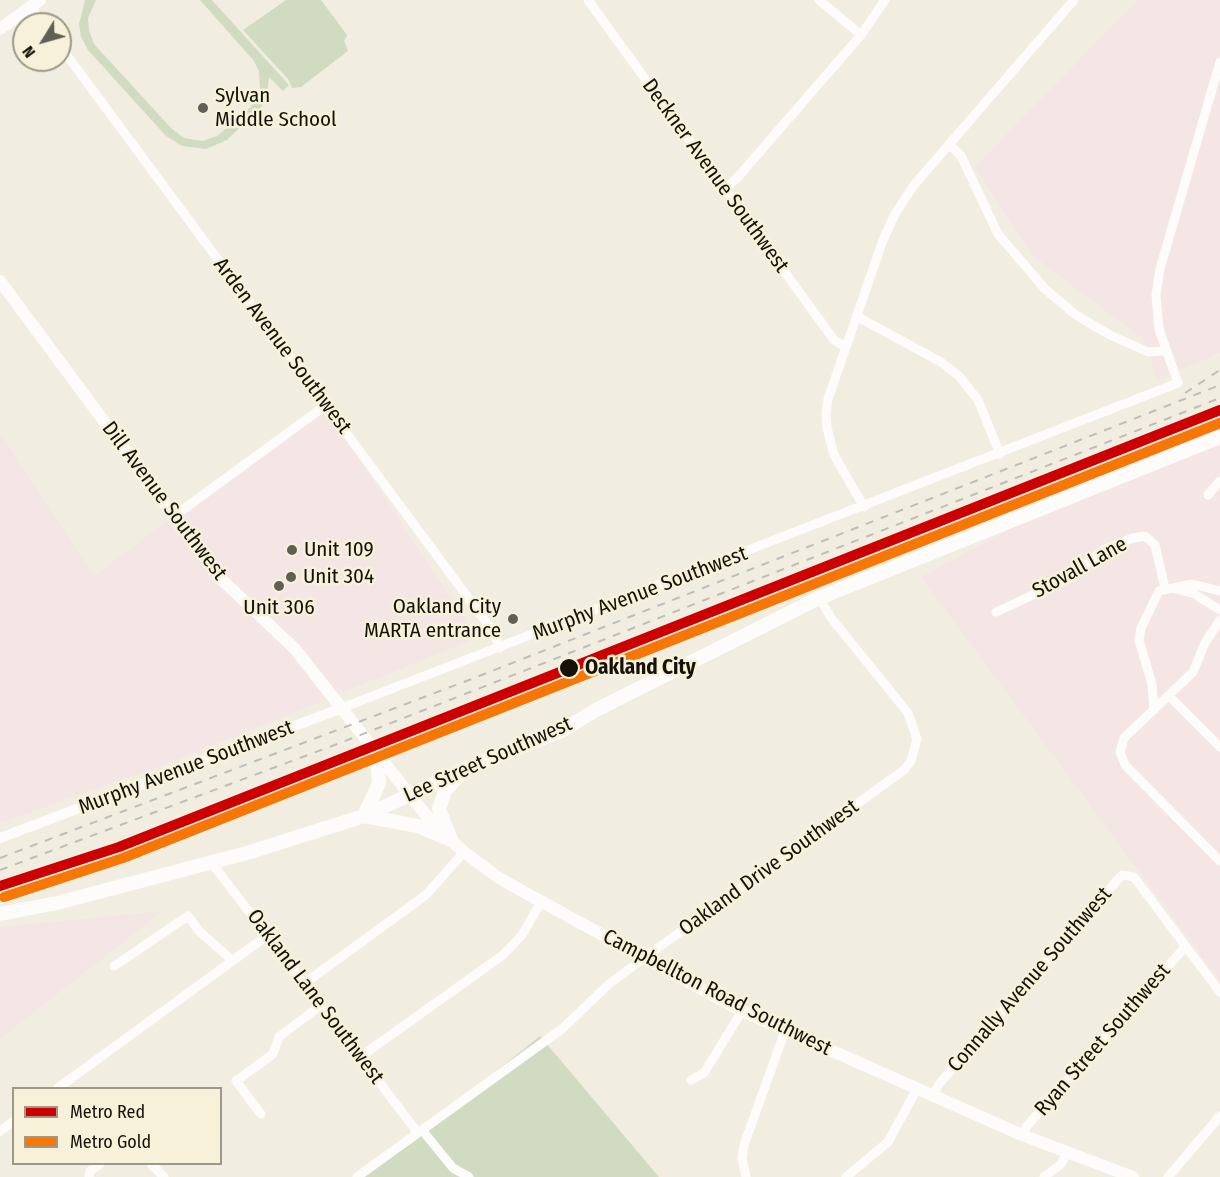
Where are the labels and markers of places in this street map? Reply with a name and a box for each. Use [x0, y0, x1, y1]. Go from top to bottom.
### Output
place label: Sylvan Middle School [215, 83, 337, 133]
marker: Sylvan Middle School [196, 101, 210, 115]
place label: Unit 109 [304, 537, 374, 563]
marker: Unit 109 [285, 543, 299, 557]
place label: Unit 304 [303, 564, 374, 590]
marker: Unit 304 [284, 570, 298, 584]
marker: Unit 306 [272, 579, 286, 593]
place label: Oakland City MARTA entrance [364, 594, 501, 644]
place label: Unit 306 [243, 595, 315, 621]
marker: Oakland City MARTA entrance [506, 612, 520, 626]
place label: Oakland City [585, 655, 696, 681]
marker: Oakland City [558, 657, 580, 679]

